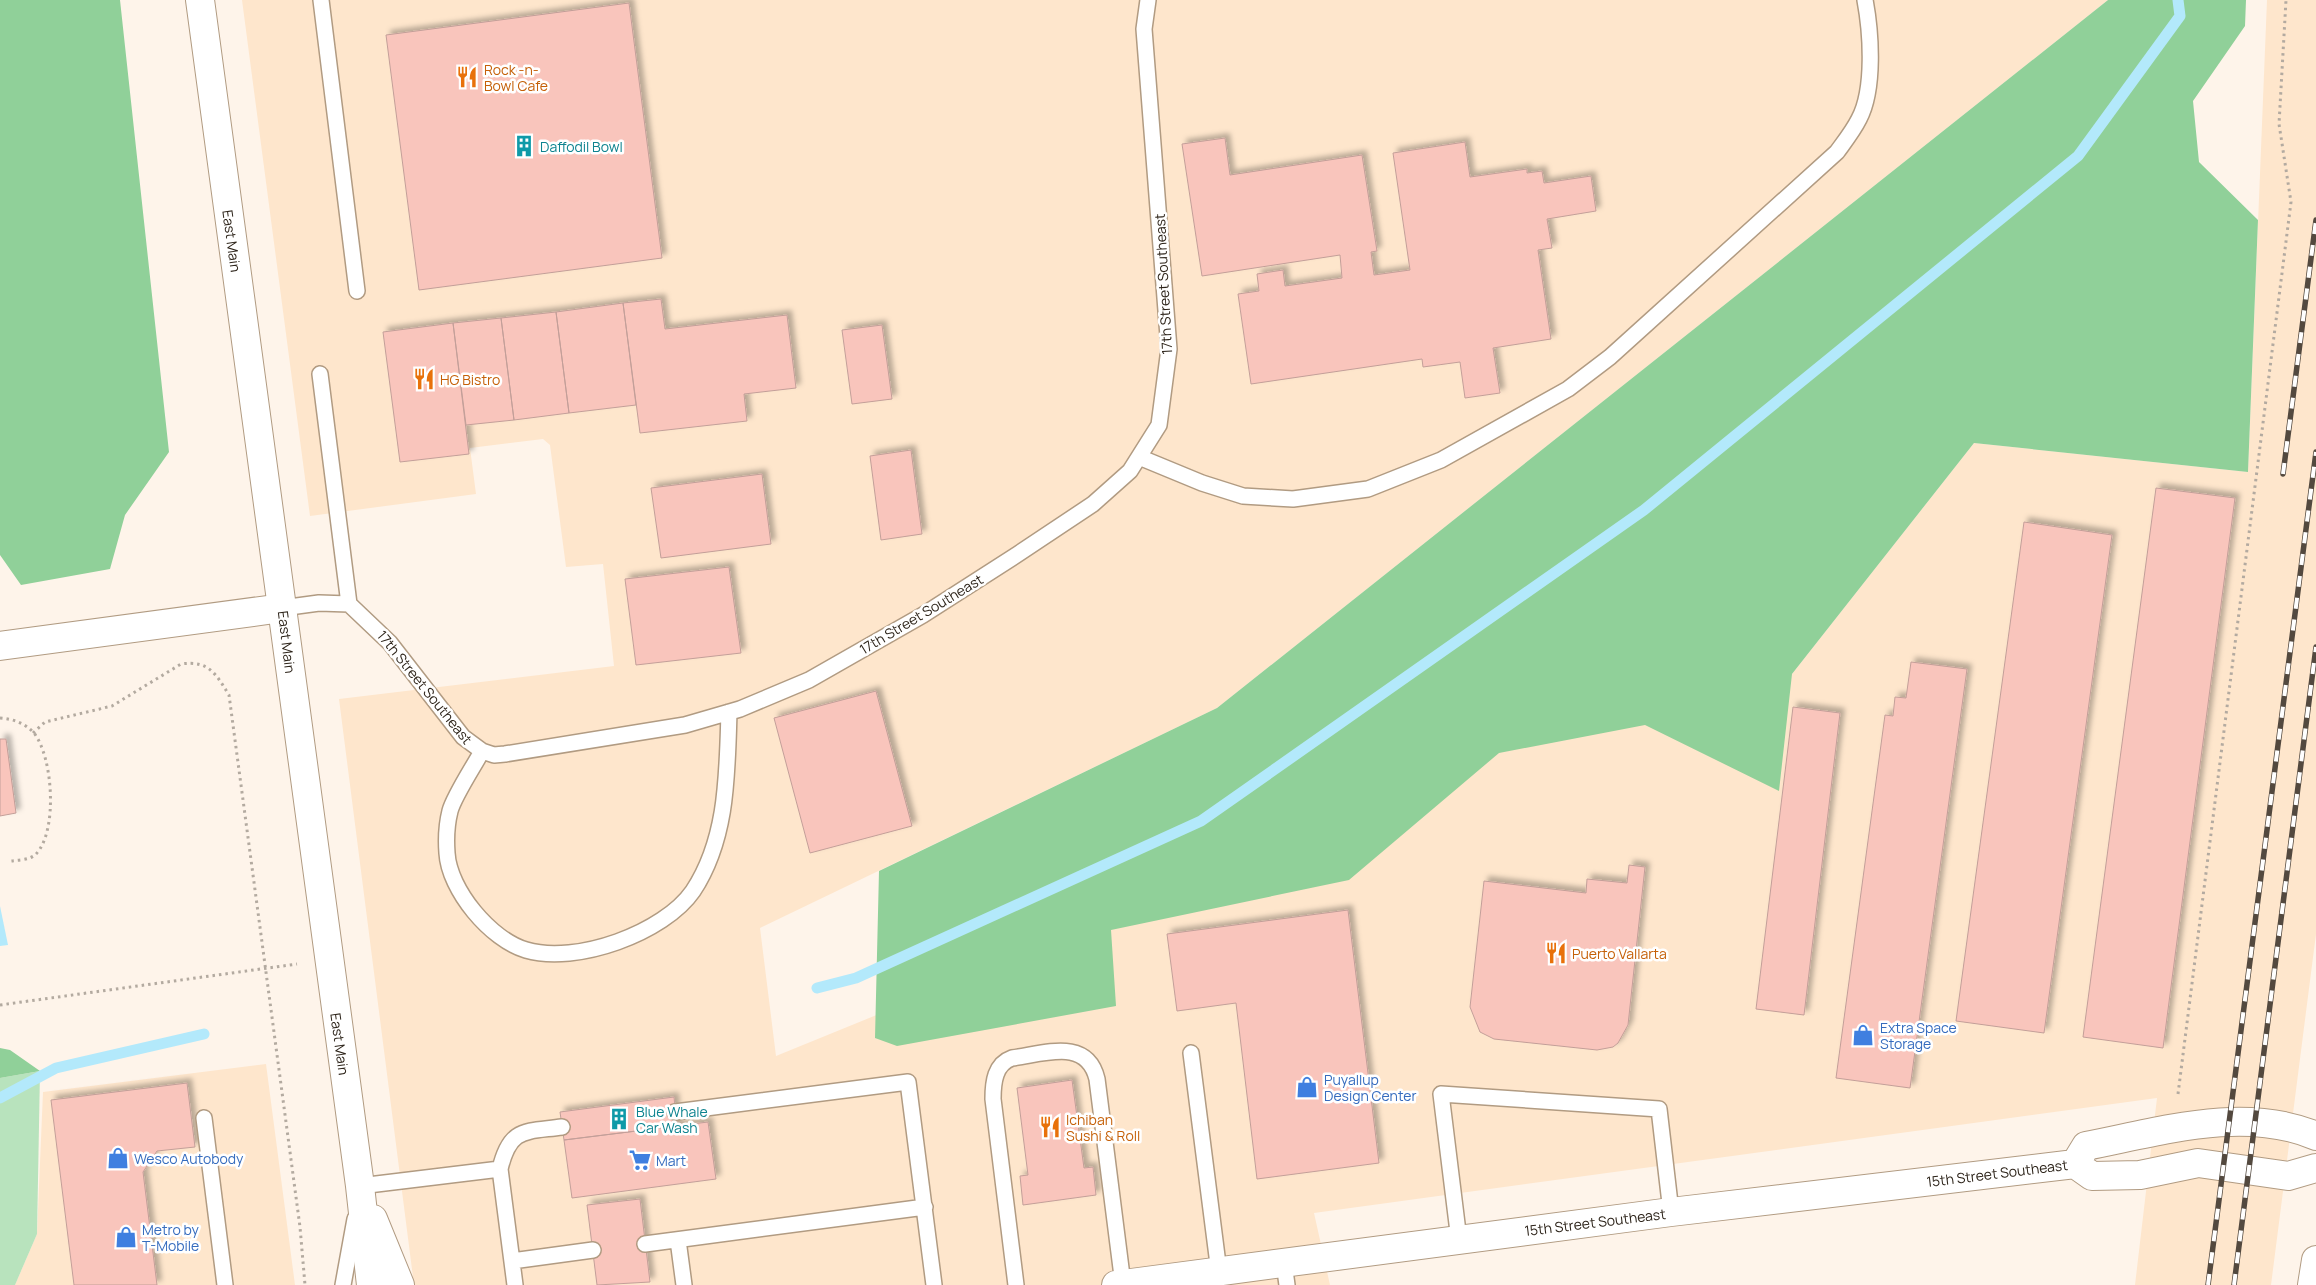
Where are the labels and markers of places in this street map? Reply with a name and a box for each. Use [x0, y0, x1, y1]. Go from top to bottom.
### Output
place label: Rock -n- Bowl Cafe [484, 60, 548, 95]
restaurant icon: Rock -n- Bowl Cafe [454, 64, 480, 90]
building icon: Daffodil Bowl [511, 133, 537, 159]
place label: Daffodil Bowl [540, 137, 623, 156]
restaurant icon: HG Bistro [411, 366, 437, 392]
place label: HG Bistro [440, 370, 500, 389]
restaurant icon: Puerto Vallarta [1543, 940, 1569, 966]
place label: Puerto Vallarta [1572, 944, 1667, 963]
place label: Extra Space Storage [1880, 1018, 1957, 1053]
shop icon: Extra Space Storage [1850, 1022, 1876, 1048]
place label: Puyallup Design Center [1324, 1070, 1416, 1105]
shop icon: Puyallup Design Center [1294, 1074, 1320, 1100]
place label: Blue Whale Car Wash [636, 1102, 708, 1137]
building icon: Blue Whale Car Wash [606, 1106, 632, 1132]
place label: Ichiban Sushi & Roll [1066, 1110, 1140, 1145]
restaurant icon: Ichiban Sushi & Roll [1037, 1114, 1063, 1140]
shop icon: Wesco Autobody [105, 1145, 131, 1171]
supermarket icon: Mart [627, 1147, 653, 1173]
place label: Wesco Autobody [134, 1149, 244, 1168]
place label: Mart [656, 1151, 687, 1170]
place label: Metro by T-Mobile [142, 1220, 199, 1255]
shop icon: Metro by T-Mobile [113, 1224, 139, 1250]

